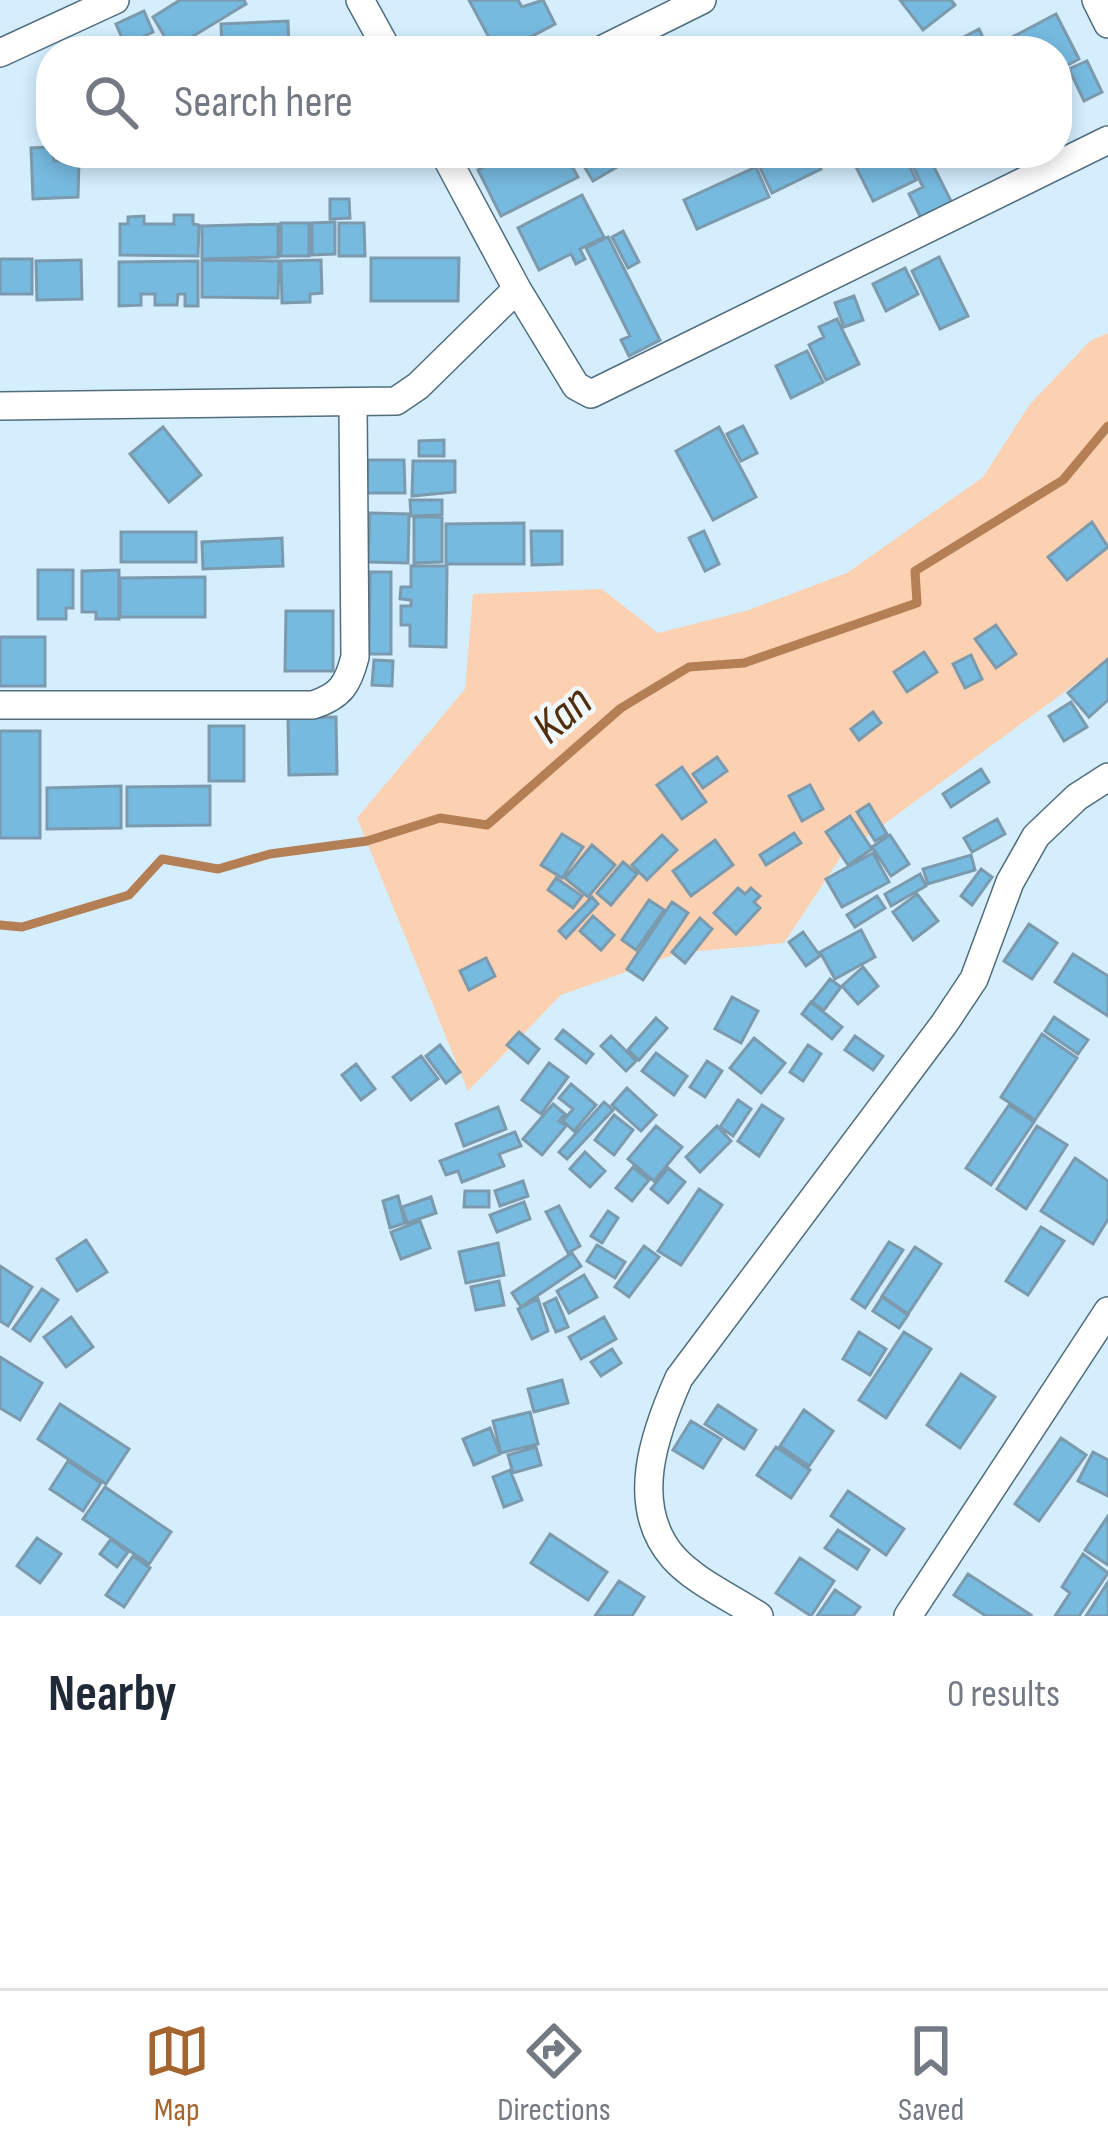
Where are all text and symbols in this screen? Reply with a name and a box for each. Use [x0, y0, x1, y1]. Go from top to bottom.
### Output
search box [36, 36, 1072, 168]
icon: search [78, 69, 144, 135]
text: Search here [174, 75, 353, 130]
water label: Kan [521, 674, 604, 756]
text: Nearby [48, 1664, 177, 1725]
text: 0 results [947, 1671, 1060, 1718]
tab: Map [144, 2018, 210, 2130]
tab: Directions [497, 2018, 611, 2130]
tab: Saved [898, 2018, 964, 2130]

